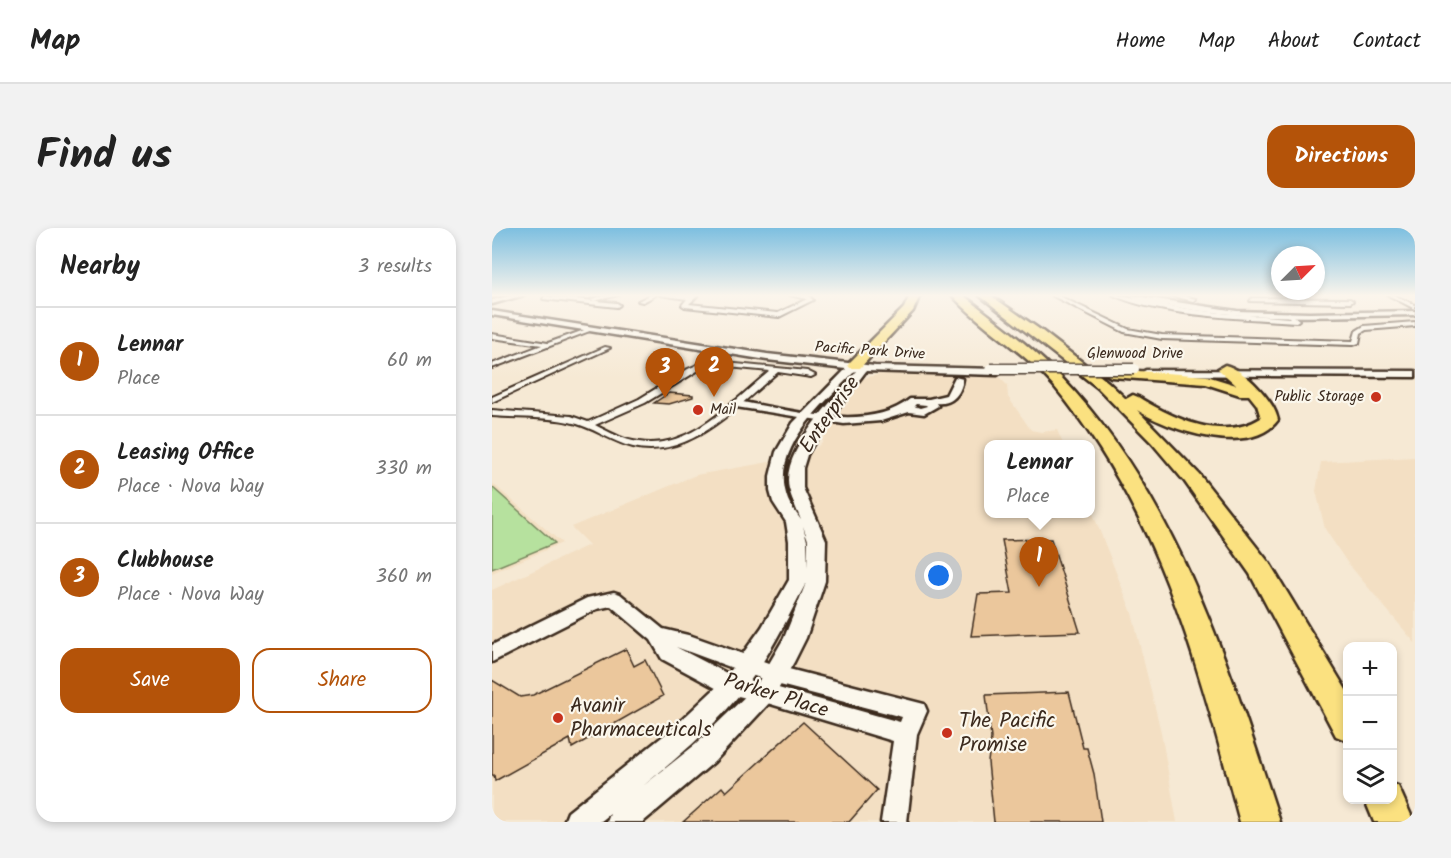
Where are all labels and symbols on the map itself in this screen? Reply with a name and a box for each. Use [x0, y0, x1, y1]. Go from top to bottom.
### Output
north arrow [1271, 246, 1325, 300]
street label: Pacific Park Drive [814, 335, 926, 367]
street label: Glenwood Drive [1087, 342, 1183, 366]
pin: 3 [646, 348, 684, 398]
pin: 2 [694, 348, 734, 397]
street label: Enterprise [791, 369, 869, 461]
place label: Public Storage [1274, 385, 1364, 409]
marker: Public Storage [1369, 390, 1383, 404]
place label: Mail [710, 398, 736, 422]
marker: Mail [691, 403, 705, 417]
pin: 1 [1020, 538, 1058, 587]
your location [924, 561, 953, 590]
street label: Parker Place [719, 664, 833, 728]
place label: Avanir Pharmaceuticals [570, 690, 711, 747]
place label: The Pacific Promise [959, 705, 1055, 762]
marker: Avanir Pharmaceuticals [551, 711, 565, 725]
marker: The Pacific Promise [940, 726, 954, 740]

